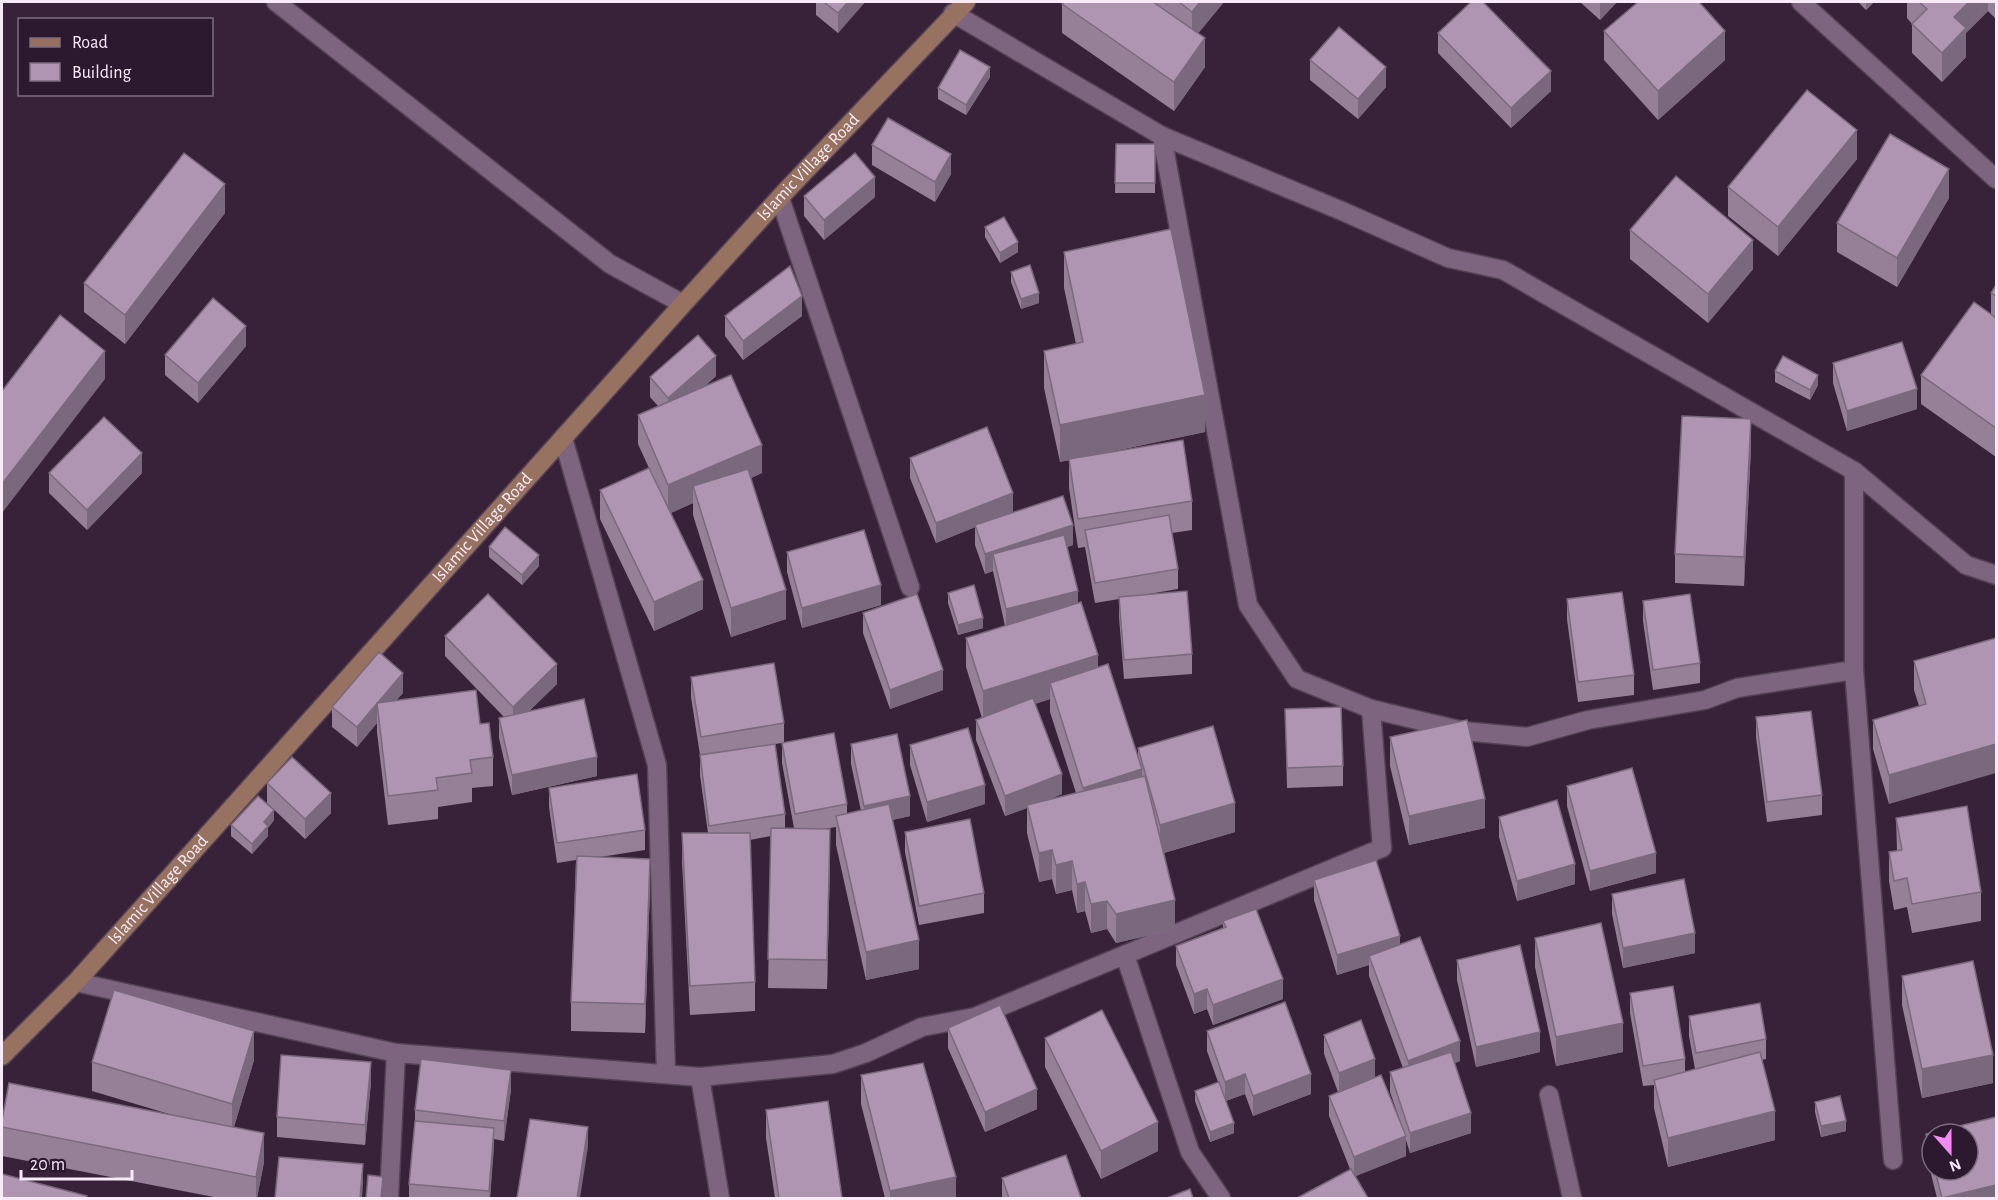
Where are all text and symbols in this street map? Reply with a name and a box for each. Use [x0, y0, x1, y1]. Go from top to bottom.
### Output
legend [18, 18, 213, 96]
text: Road [72, 34, 108, 52]
text: Building [72, 64, 132, 82]
street label: Islamic Village Road [754, 111, 863, 225]
street label: Islamic Village Road [429, 470, 536, 586]
street label: Islamic Village Road [105, 832, 212, 948]
north arrow [1920, 1122, 1980, 1182]
scale bar [21, 1143, 132, 1181]
text: 20 m [30, 1156, 65, 1174]
text: N [1947, 1156, 1963, 1175]

